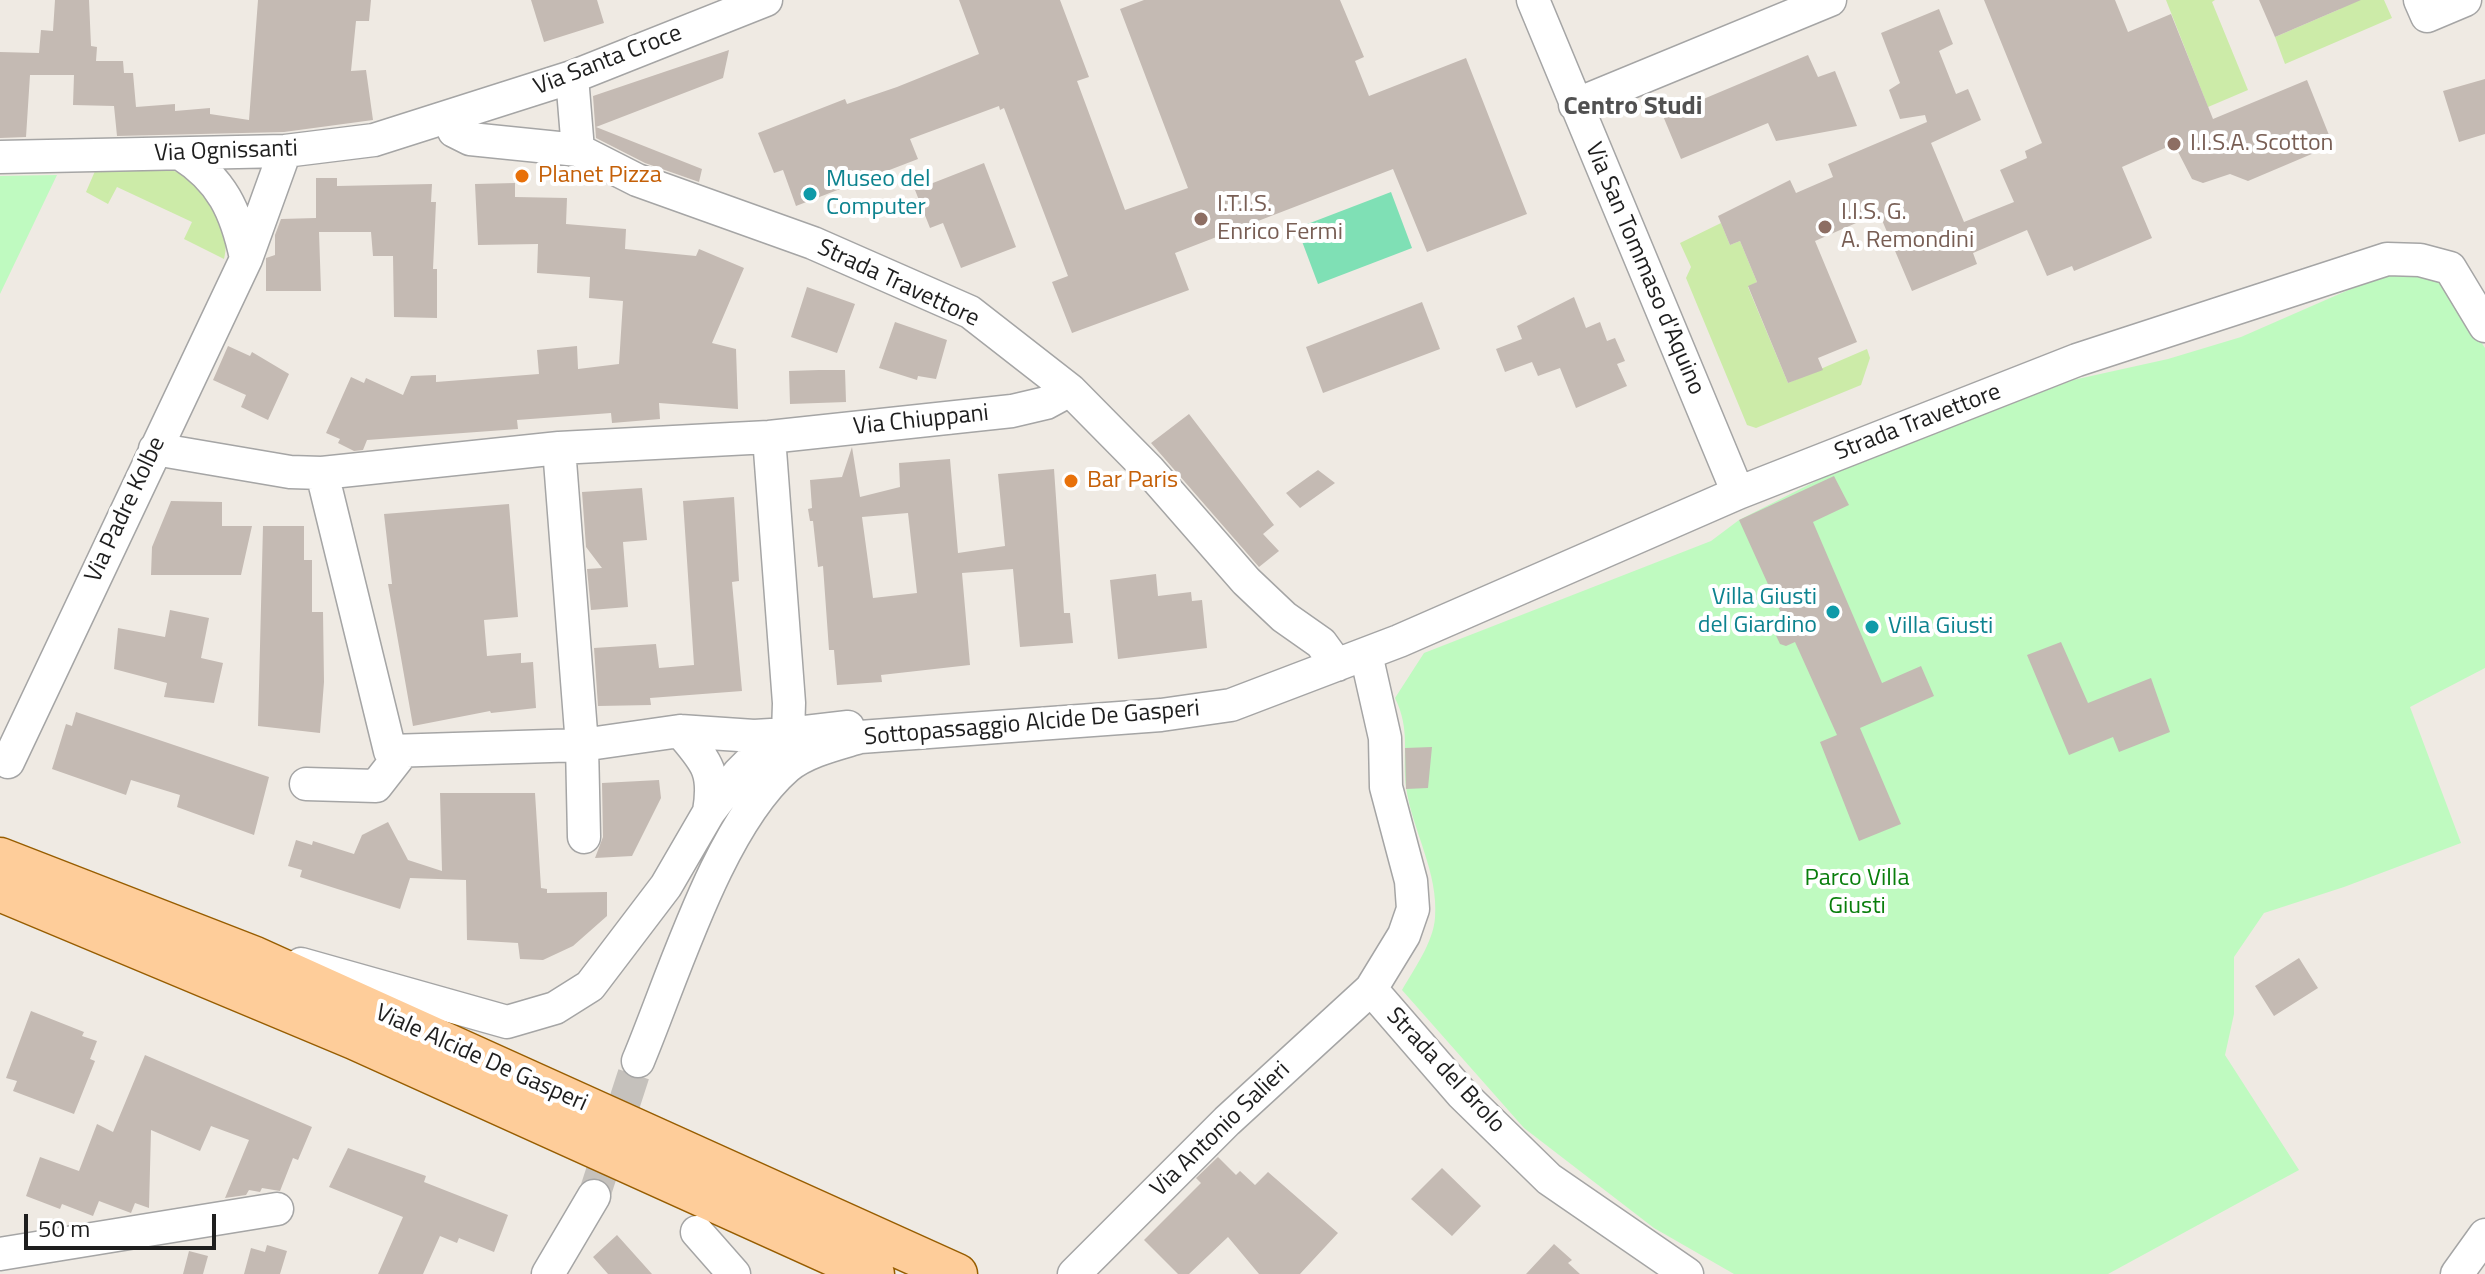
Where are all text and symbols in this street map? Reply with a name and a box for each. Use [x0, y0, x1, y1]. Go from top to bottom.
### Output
street label: Via Santa Croce [530, 20, 686, 102]
district label: Centro Studi [1563, 92, 1703, 124]
place label: I.I.S.A. Scotton [2190, 130, 2333, 158]
street label: Via Ognissanti [154, 135, 298, 169]
marker: I.I.S.A. Scotton [2165, 135, 2183, 153]
street label: Via San Tommaso d'Aquino [1578, 139, 1710, 399]
place label: Planet Pizza [538, 162, 662, 190]
place label: Museo del Computer [826, 166, 930, 222]
marker: Planet Pizza [513, 167, 531, 185]
marker: Museo del Computer [801, 185, 819, 203]
place label: I.T.I.S. Enrico Fermi [1217, 191, 1343, 247]
place label: I.I.S. G. A. Remondini [1841, 199, 1974, 255]
marker: I.T.I.S. Enrico Fermi [1192, 210, 1210, 228]
marker: I.I.S. G. A. Remondini [1816, 218, 1834, 236]
street label: Strada Travettore [812, 234, 984, 334]
street label: Strada Travettore [1831, 378, 2005, 468]
street label: Via Chiuppani [852, 400, 990, 442]
street label: Via Padre Kolbe [80, 433, 172, 587]
place label: Bar Paris [1087, 467, 1178, 495]
marker: Bar Paris [1062, 472, 1080, 490]
place label: Villa Giusti del Giardino [1698, 584, 1817, 640]
marker: Villa Giusti del Giardino [1824, 603, 1842, 621]
place label: Villa Giusti [1888, 613, 1993, 641]
marker: Villa Giusti [1863, 618, 1881, 636]
street label: Sottopassaggio Alcide De Gasperi [863, 695, 1201, 753]
park label: Parco Villa Giusti [1805, 865, 1909, 921]
street label: Viale Alcide De Gasperi [371, 999, 591, 1119]
street label: Strada del Brolo [1380, 1002, 1510, 1140]
street label: Via Antonio Salieri [1145, 1056, 1297, 1204]
scale bar [28, 1198, 220, 1248]
text: 50 m [38, 1210, 90, 1246]

